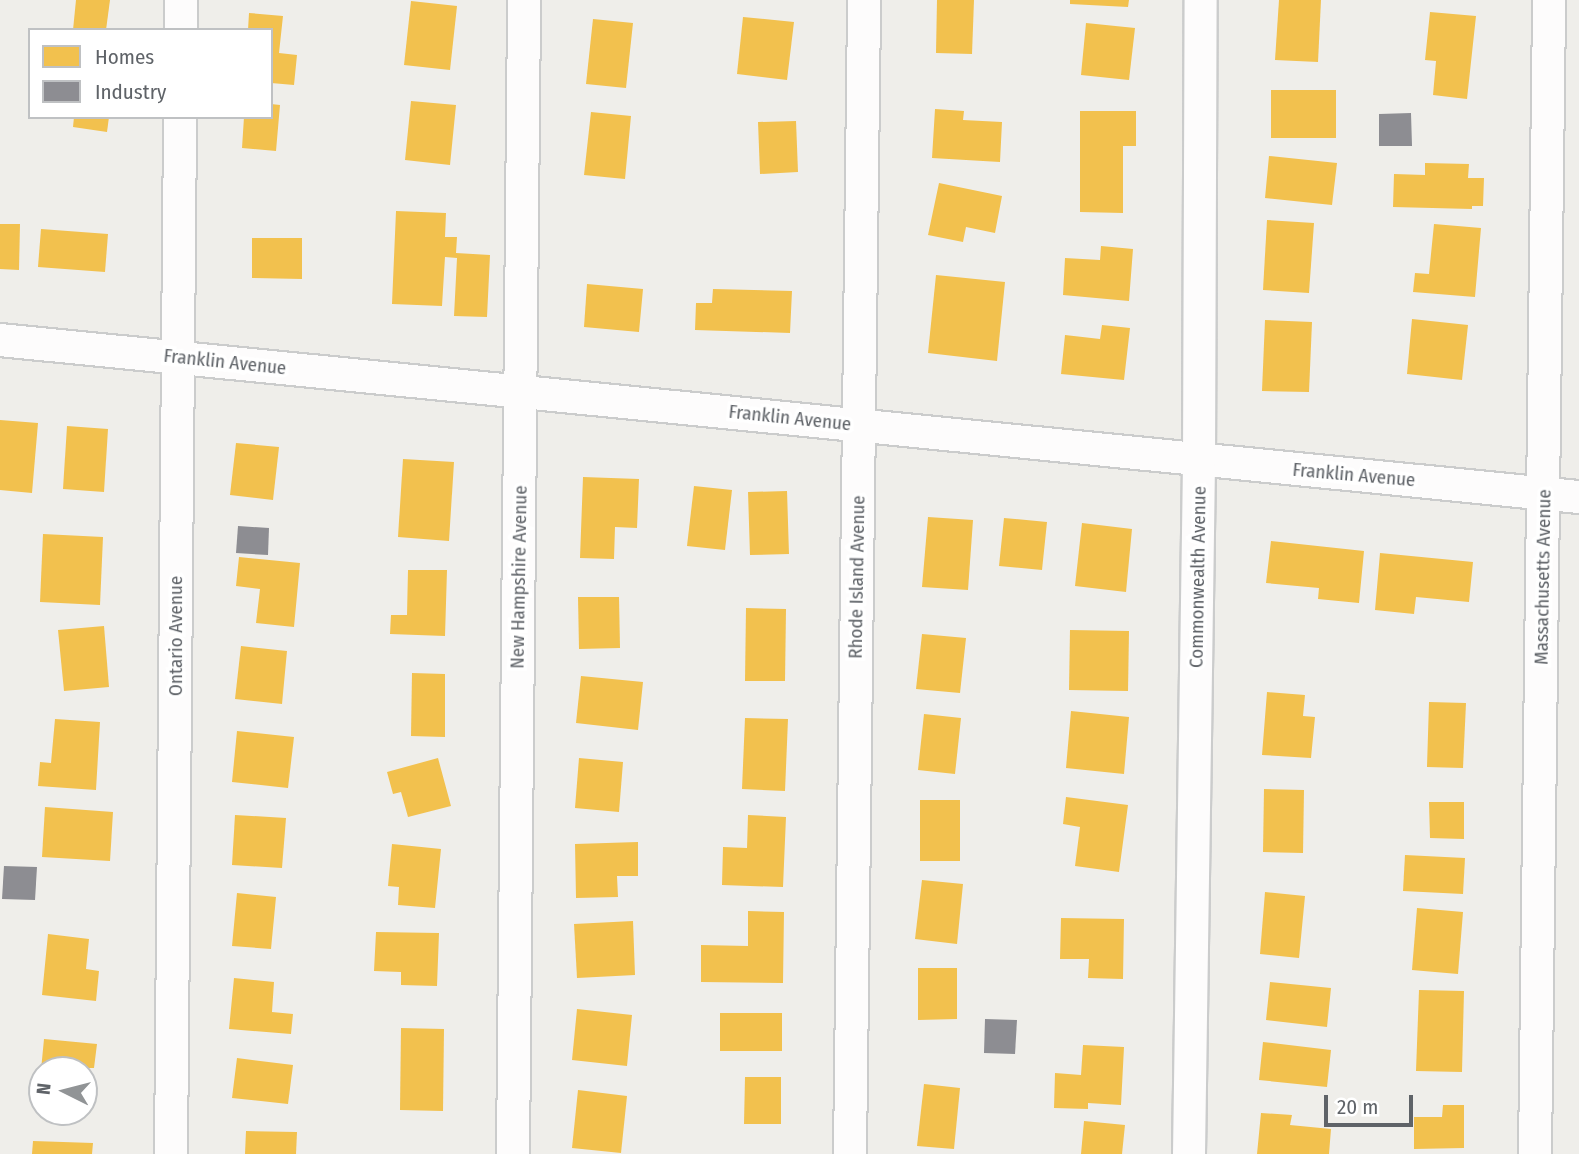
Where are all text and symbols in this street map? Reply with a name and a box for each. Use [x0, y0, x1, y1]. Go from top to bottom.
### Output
legend [28, 28, 273, 119]
text: Homes [95, 44, 154, 70]
text: Industry [95, 79, 166, 105]
street label: Franklin Avenue [163, 344, 287, 380]
street label: Franklin Avenue [728, 400, 852, 436]
street label: Franklin Avenue [1292, 458, 1416, 492]
street label: New Hampshire Avenue [506, 485, 532, 669]
street label: Commonwealth Avenue [1185, 486, 1211, 668]
street label: Massachusetts Avenue [1530, 489, 1556, 665]
street label: Rhode Island Avenue [844, 495, 870, 659]
street label: Ontario Avenue [165, 576, 187, 696]
north arrow [28, 1056, 98, 1126]
scale bar [1327, 1080, 1416, 1124]
text: N [32, 1082, 56, 1096]
text: 20 m [1337, 1094, 1378, 1120]

